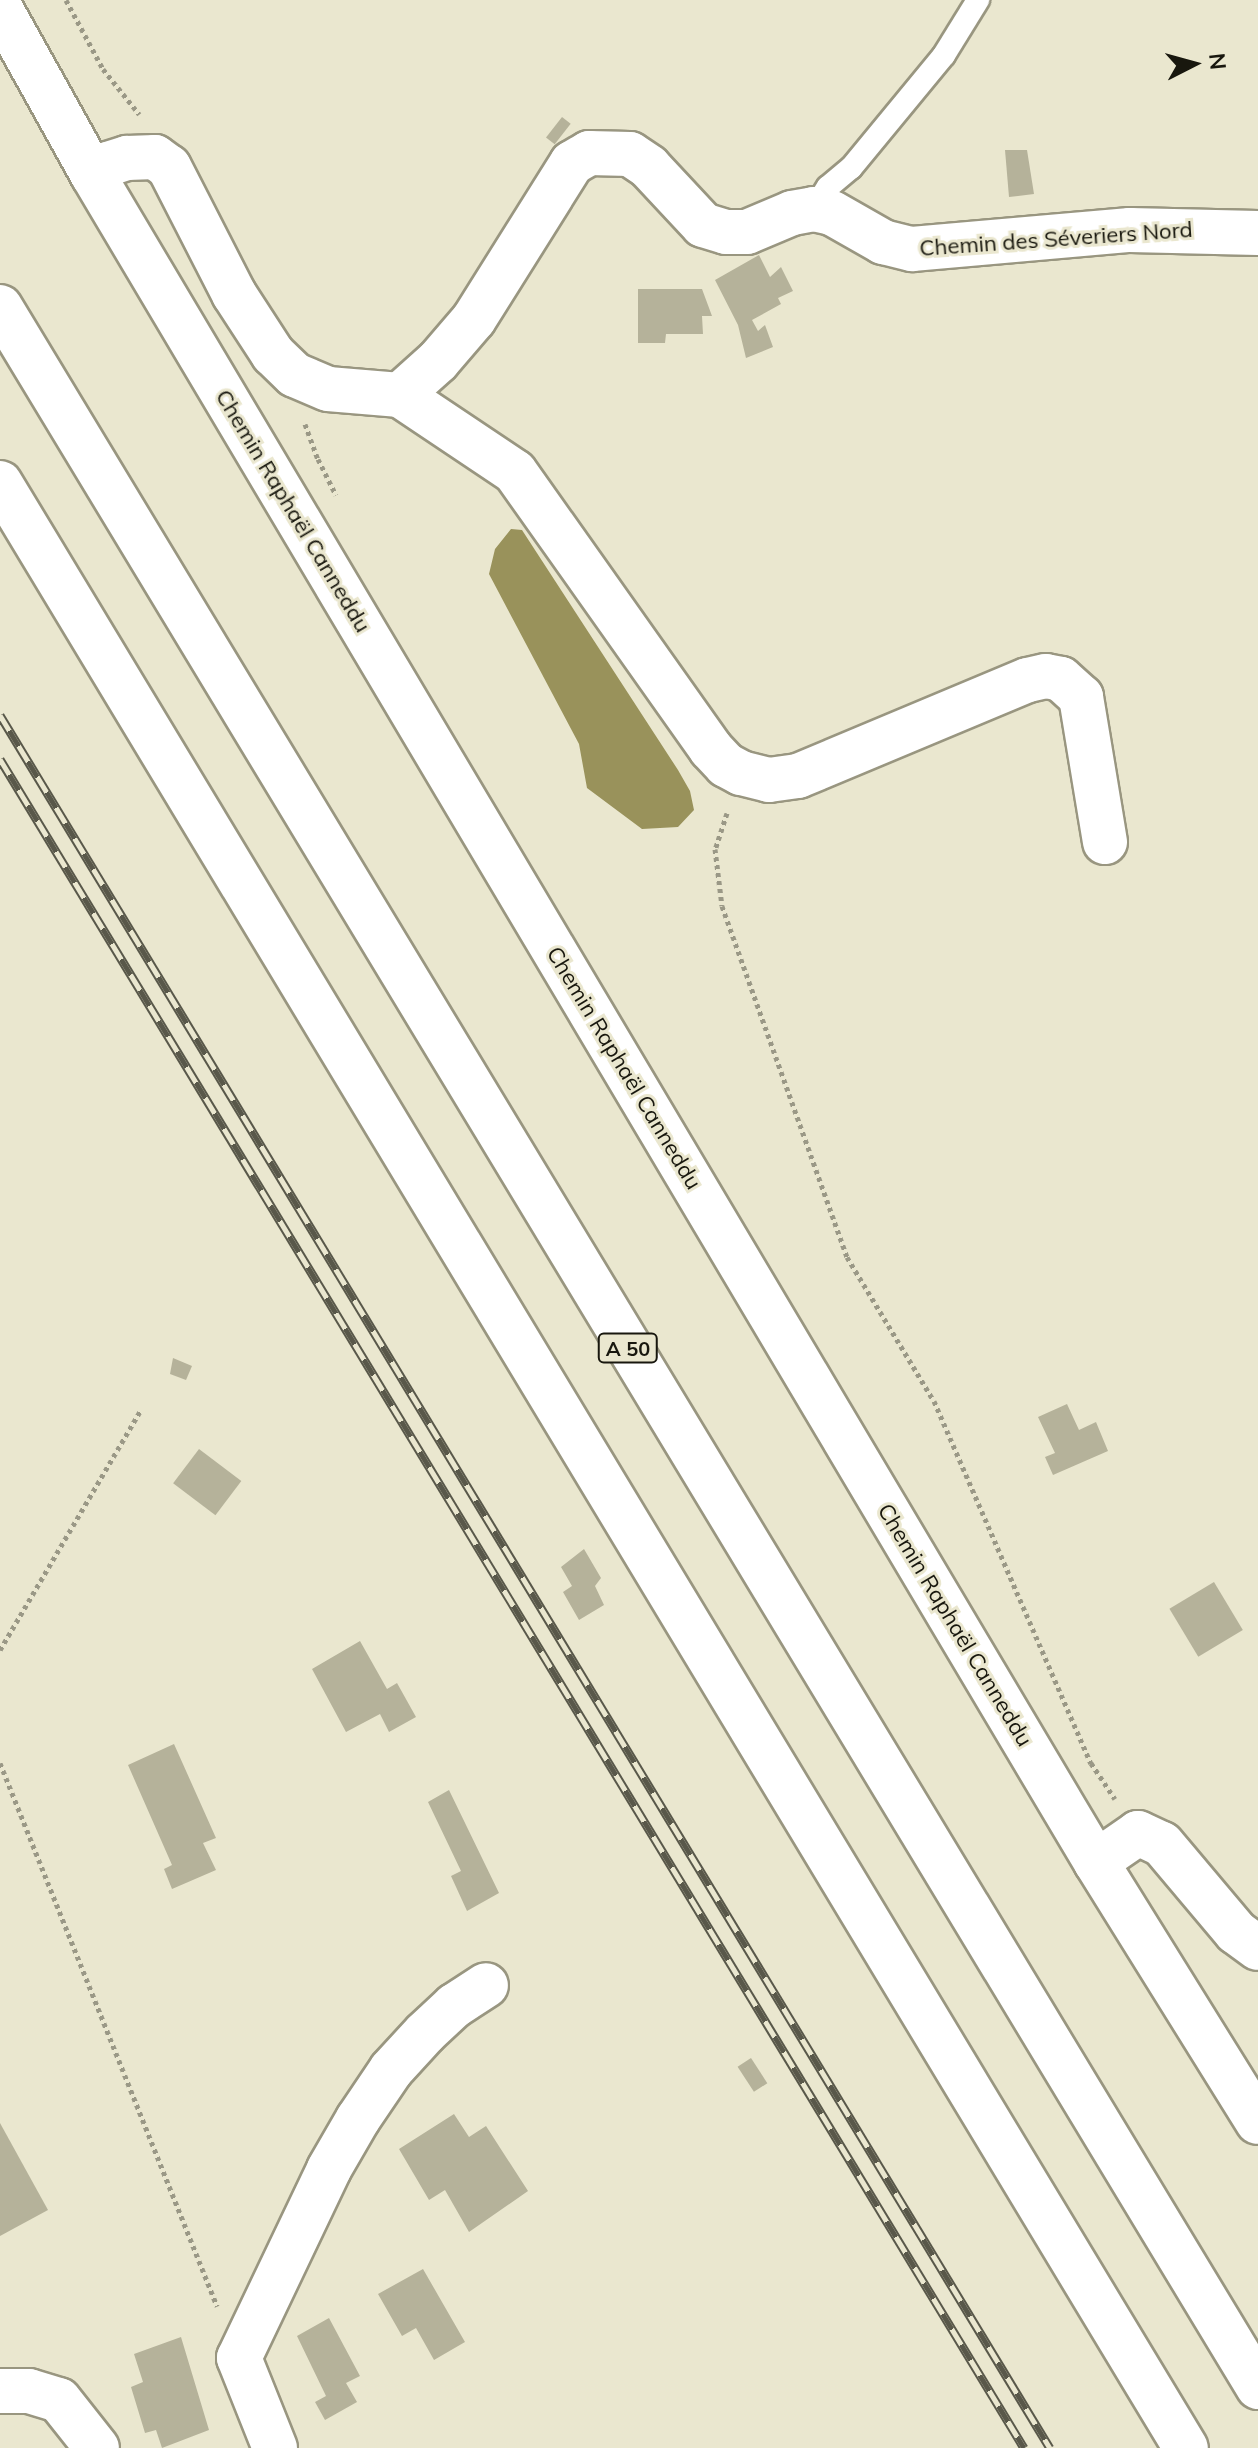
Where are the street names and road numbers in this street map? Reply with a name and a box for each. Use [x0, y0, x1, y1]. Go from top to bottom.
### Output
street label: Chemin des Séveriers Nord [919, 216, 1193, 262]
street label: Chemin Raphaël Canneddu [210, 385, 376, 637]
street label: Chemin Raphaël Canneddu [541, 942, 707, 1194]
road number: A 50 [596, 1332, 660, 1364]
street label: Chemin Raphaël Canneddu [872, 1499, 1038, 1751]

